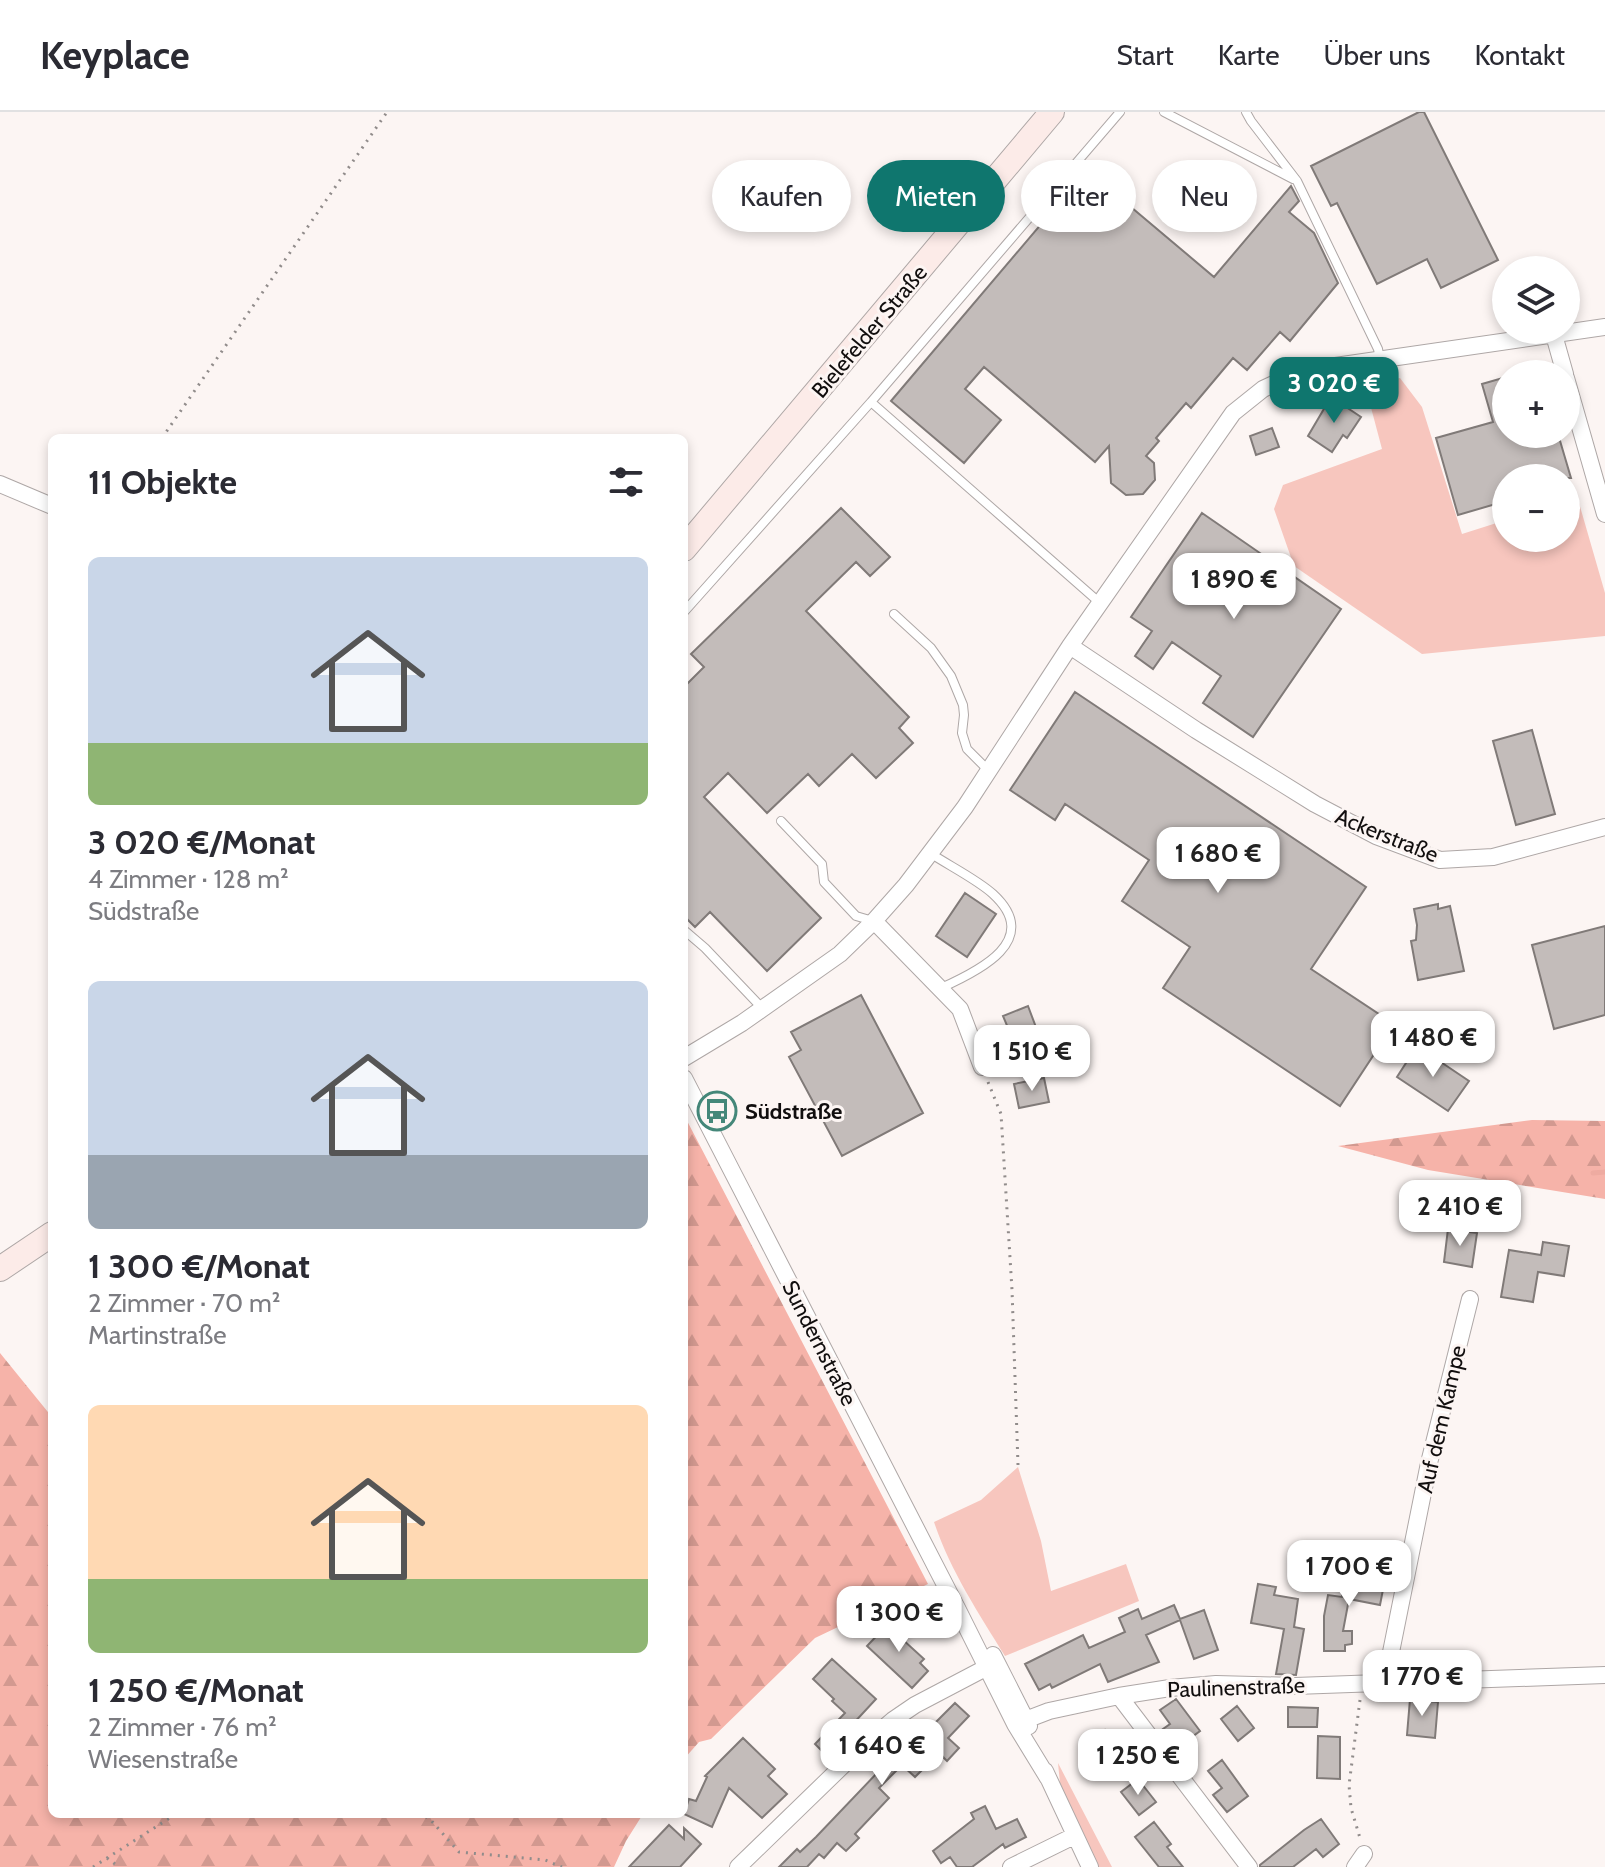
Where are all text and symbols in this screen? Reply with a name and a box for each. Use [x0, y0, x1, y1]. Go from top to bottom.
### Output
text: Keyplace [40, 32, 190, 79]
text: Start [1117, 38, 1174, 72]
text: Karte [1218, 38, 1280, 72]
text: Über uns [1324, 38, 1430, 72]
text: Kontakt [1474, 38, 1565, 72]
chip: Kaufen [712, 160, 851, 232]
chip: Mieten [867, 160, 1005, 232]
chip: Filter [1021, 160, 1136, 232]
chip: Neu [1152, 160, 1257, 232]
map controls [1492, 256, 1580, 552]
button: layers [1492, 256, 1580, 344]
street label: Bielefelder Straße [806, 259, 933, 403]
pin: 3 020 € [1260, 357, 1408, 425]
button: + [1492, 360, 1580, 448]
text: 3 020 € [1288, 367, 1380, 399]
icon: filters [604, 460, 648, 504]
text: 11 Objekte [88, 461, 237, 503]
button: − [1492, 464, 1580, 552]
pin: 1 890 € [1160, 553, 1308, 621]
text: 1 890 € [1191, 563, 1277, 595]
icon: home [296, 609, 440, 753]
street label: Ackerstraße [1331, 803, 1442, 868]
text: 3 020 €/Monat [88, 821, 315, 863]
pin: 1 680 € [1144, 827, 1292, 895]
text: 1 680 € [1175, 837, 1261, 869]
text: 4 Zimmer · 128 m² [88, 863, 289, 895]
text: Südstraße [88, 895, 199, 927]
pin: 1 480 € [1359, 1011, 1507, 1079]
text: 1 480 € [1389, 1021, 1477, 1053]
pin: 1 510 € [958, 1025, 1106, 1093]
icon: home [296, 1033, 440, 1177]
text: 1 510 € [992, 1035, 1072, 1067]
bus stop icon: Südstraße [696, 1090, 738, 1132]
place label: Südstraße [745, 1098, 842, 1125]
pin: 2 410 € [1386, 1180, 1534, 1248]
text: 2 410 € [1417, 1190, 1503, 1222]
text: 1 300 €/Monat [88, 1245, 310, 1287]
street label: Sundernstraße [776, 1276, 863, 1410]
text: 2 Zimmer · 70 m² [88, 1287, 280, 1319]
text: Martinstraße [88, 1319, 227, 1351]
street label: Auf dem Kampe [1411, 1343, 1472, 1496]
icon: home [296, 1457, 440, 1601]
pin: 1 700 € [1275, 1540, 1423, 1608]
text: 1 700 € [1305, 1550, 1393, 1582]
pin: 1 300 € [825, 1586, 973, 1654]
text: 1 300 € [855, 1596, 943, 1628]
pin: 1 770 € [1348, 1650, 1496, 1718]
text: 1 770 € [1381, 1660, 1463, 1692]
text: 1 250 €/Monat [88, 1669, 304, 1711]
street label: Paulinenstraße [1167, 1672, 1305, 1703]
text: 2 Zimmer · 76 m² [88, 1711, 277, 1743]
pin: 1 640 € [808, 1719, 956, 1787]
text: 1 640 € [838, 1729, 926, 1761]
pin: 1 250 € [1064, 1729, 1212, 1797]
text: 1 250 € [1096, 1739, 1180, 1771]
text: Wiesenstraße [88, 1743, 238, 1775]

